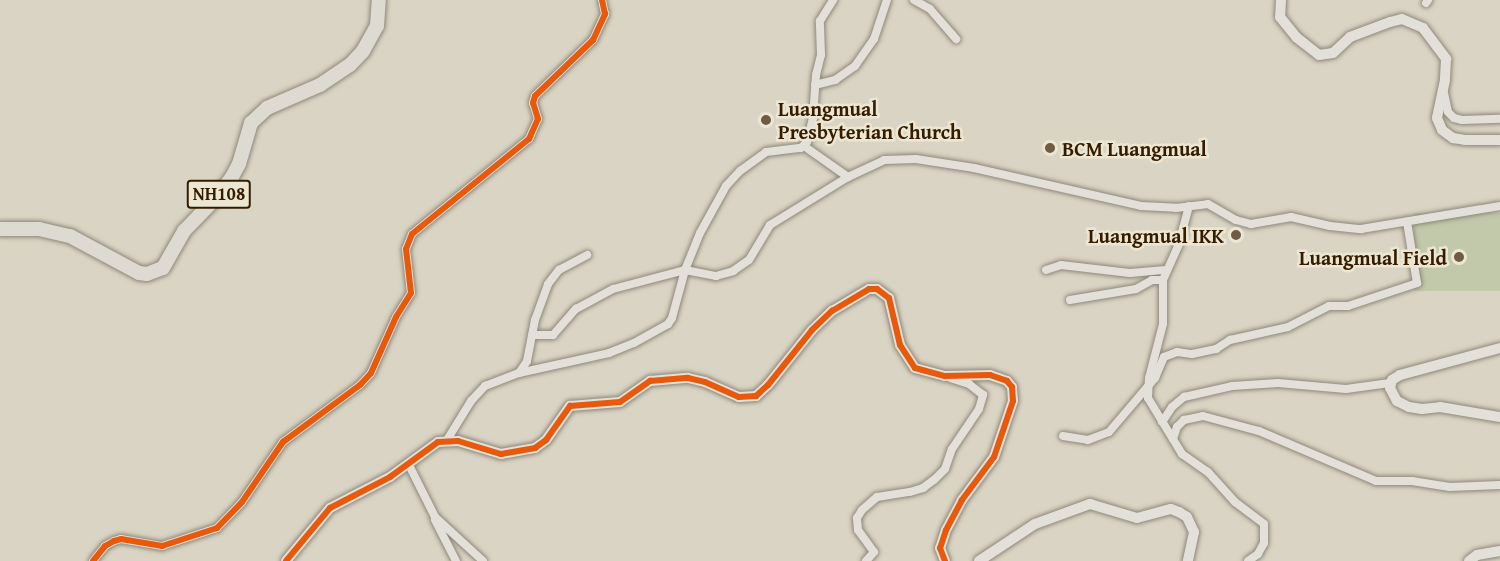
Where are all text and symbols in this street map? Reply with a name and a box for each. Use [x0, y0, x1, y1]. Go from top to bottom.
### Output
place label: Luangmual Presbyterian Church [778, 96, 962, 143]
marker: Luangmual Presbyterian Church [759, 113, 773, 127]
place label: BCM Luangmual [1062, 136, 1207, 160]
marker: BCM Luangmual [1043, 141, 1057, 155]
road number: NH108 [186, 179, 252, 209]
place label: Luangmual IKK [1088, 223, 1224, 247]
marker: Luangmual IKK [1229, 228, 1243, 242]
place label: Luangmual Field [1299, 245, 1447, 269]
marker: Luangmual Field [1452, 250, 1466, 264]

